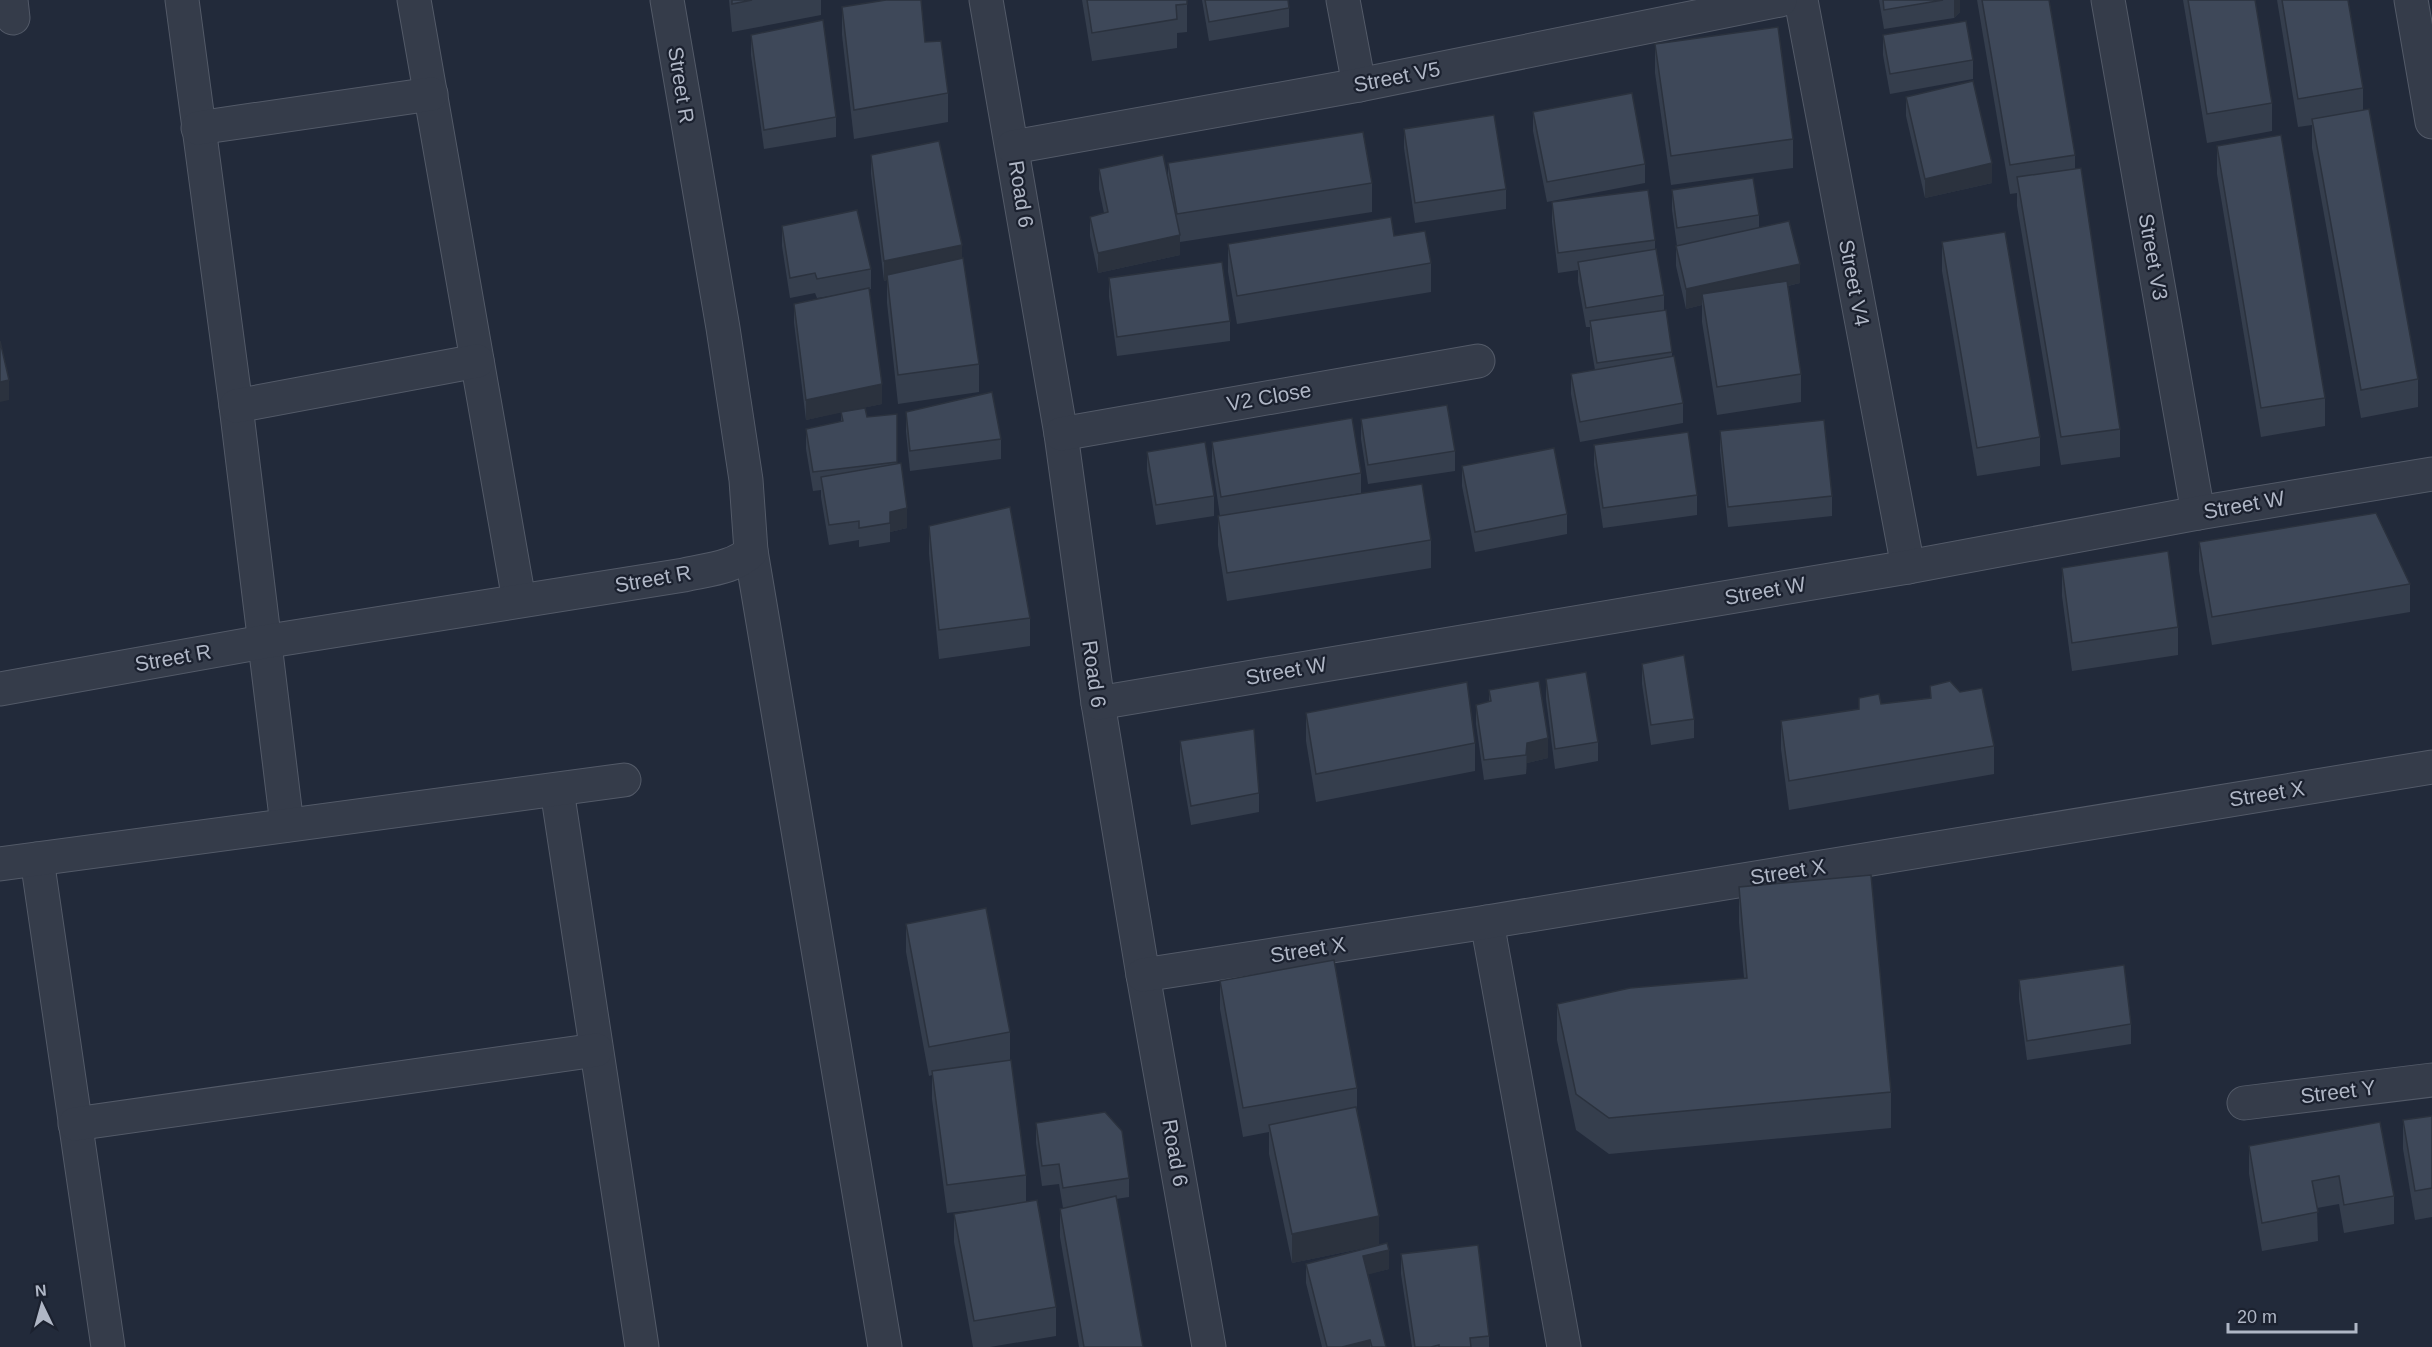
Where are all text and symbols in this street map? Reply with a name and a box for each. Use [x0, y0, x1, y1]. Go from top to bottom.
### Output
street label: Street R [664, 45, 699, 125]
street label: Street V5 [1352, 57, 1442, 96]
street label: Road 6 [1005, 159, 1038, 229]
street label: Street V3 [2135, 212, 2172, 302]
street label: Street V4 [1835, 238, 1874, 328]
street label: V2 Close [1225, 378, 1313, 415]
street label: Street W [2202, 486, 2286, 523]
street label: Street R [613, 560, 693, 597]
street label: Street W [1723, 572, 1807, 609]
street label: Street R [133, 639, 213, 676]
street label: Road 6 [1078, 639, 1111, 709]
street label: Street W [1244, 652, 1328, 689]
street label: Street X [2228, 776, 2306, 811]
street label: Street X [1749, 854, 1827, 889]
street label: Street X [1269, 932, 1347, 967]
street label: Street Y [2299, 1075, 2377, 1108]
street label: Road 6 [1158, 1118, 1193, 1188]
north arrow [12, 1275, 72, 1335]
text: N [34, 1282, 47, 1300]
scale bar [2228, 1296, 2356, 1334]
text: 20 m [2237, 1307, 2277, 1327]

